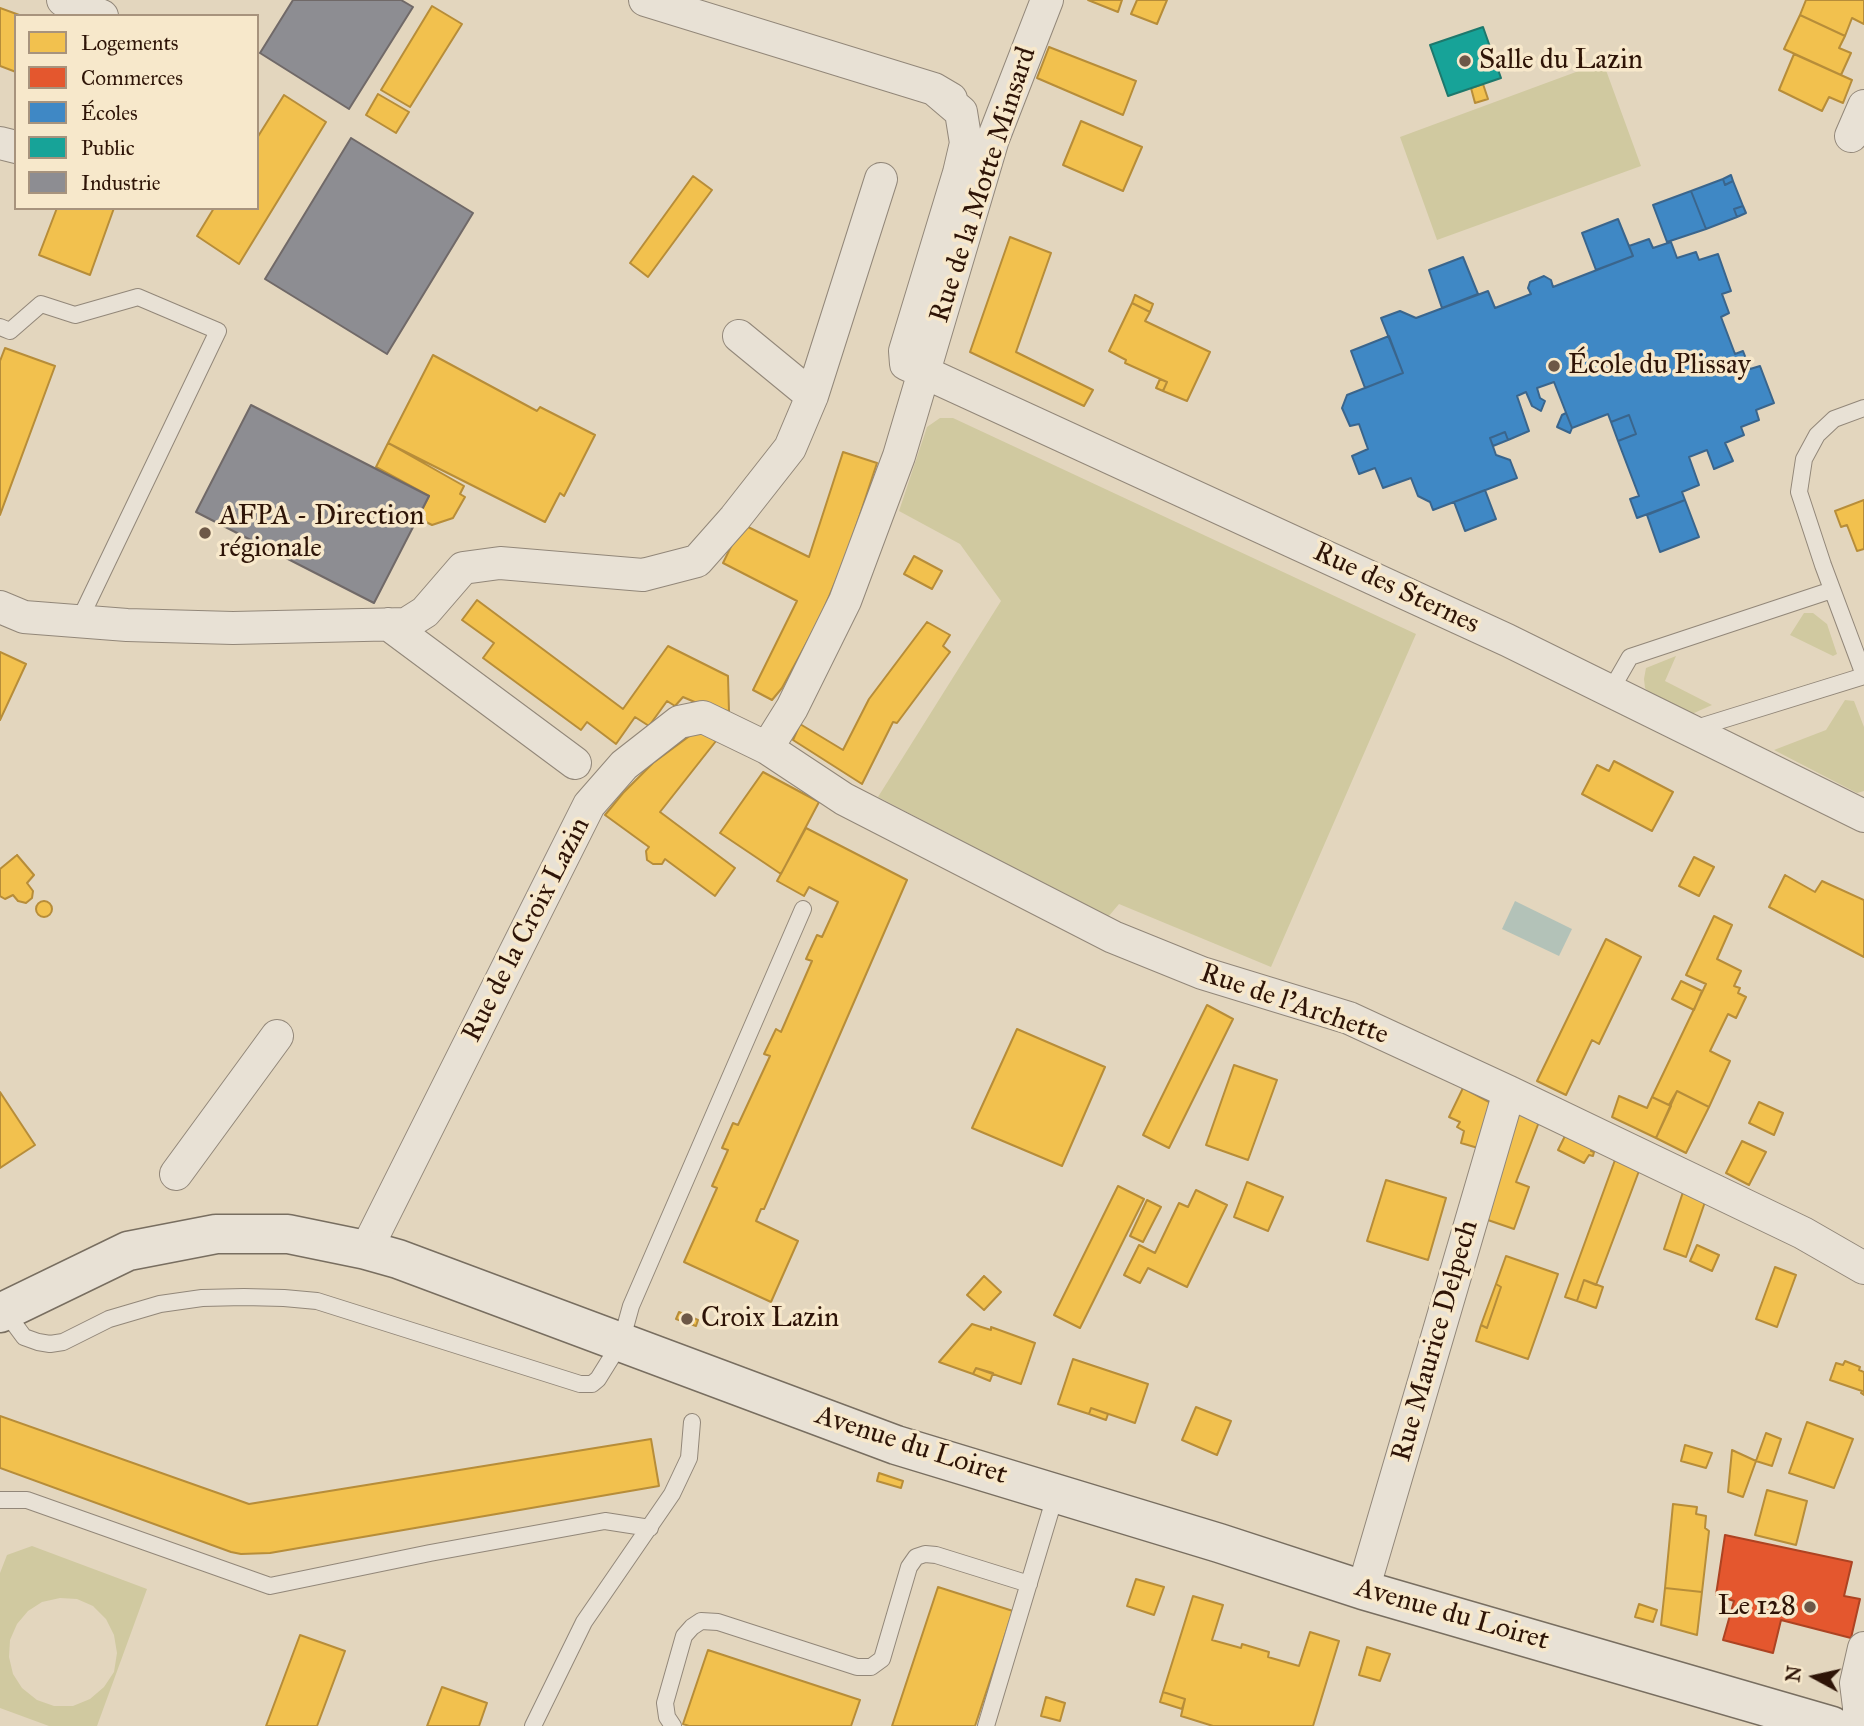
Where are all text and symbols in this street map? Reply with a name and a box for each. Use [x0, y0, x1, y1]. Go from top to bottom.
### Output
legend [14, 14, 259, 210]
text: Logements [81, 30, 178, 56]
street label: Rue de la Motte Minsard [924, 43, 1044, 327]
place label: Salle du Lazin [1479, 44, 1643, 78]
marker: Salle du Lazin [1457, 53, 1473, 69]
text: Commerces [81, 65, 183, 91]
text: Écoles [81, 100, 138, 126]
text: Public [81, 135, 135, 161]
text: Industrie [81, 170, 161, 196]
place label: École du Plissay [1568, 349, 1751, 383]
marker: École du Plissay [1546, 358, 1562, 374]
place label: AFPA - Direction régionale [219, 500, 424, 566]
marker: AFPA - Direction régionale [197, 525, 213, 541]
street label: Rue des Sternes [1308, 536, 1484, 642]
street label: Rue de la Croix Lazin [456, 812, 598, 1048]
street label: Rue de l'Archette [1195, 957, 1393, 1053]
street label: Rue Maurice Delpech [1385, 1216, 1487, 1466]
place label: Croix Lazin [701, 1302, 839, 1336]
marker: Croix Lazin [679, 1311, 695, 1327]
street label: Avenue du Loiret [811, 1399, 1011, 1493]
street label: Avenue du Loiret [1351, 1571, 1553, 1659]
place label: Le 128 [1718, 1590, 1796, 1624]
marker: Le 128 [1802, 1599, 1818, 1615]
north arrow [1780, 1642, 1850, 1712]
text: N [1781, 1664, 1806, 1684]

